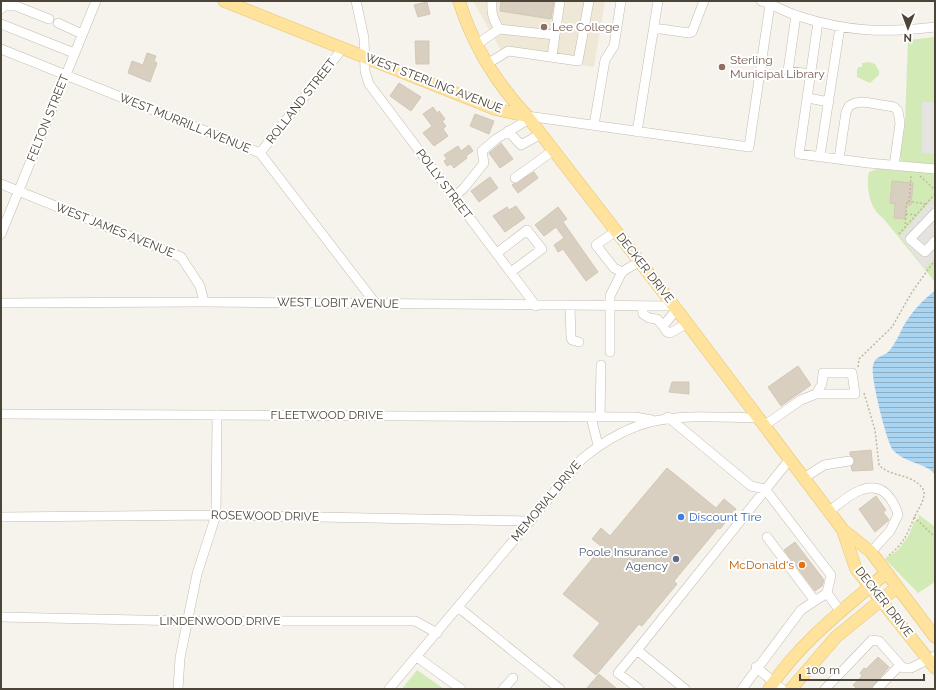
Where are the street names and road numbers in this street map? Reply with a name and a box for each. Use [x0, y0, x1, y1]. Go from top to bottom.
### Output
street label: WEST STERLING AVENUE [363, 50, 505, 116]
street label: ROLLAND STREET [263, 55, 339, 146]
street label: FELTON STREET [24, 72, 72, 164]
street label: WEST MURRILL AVENUE [117, 90, 253, 156]
street label: POLLY STREET [413, 146, 475, 222]
street label: WEST JAMES AVENUE [54, 200, 176, 260]
street label: DECKER DRIVE [613, 230, 677, 306]
street label: WEST LOBIT AVENUE [277, 295, 399, 311]
street label: FLEETWOOD DRIVE [271, 408, 383, 422]
street label: MEMORIAL DRIVE [508, 458, 584, 544]
street label: ROSEWOOD DRIVE [211, 508, 319, 524]
street label: DECKER DRIVE [852, 564, 916, 640]
street label: LINDENWOOD DRIVE [159, 614, 281, 628]

